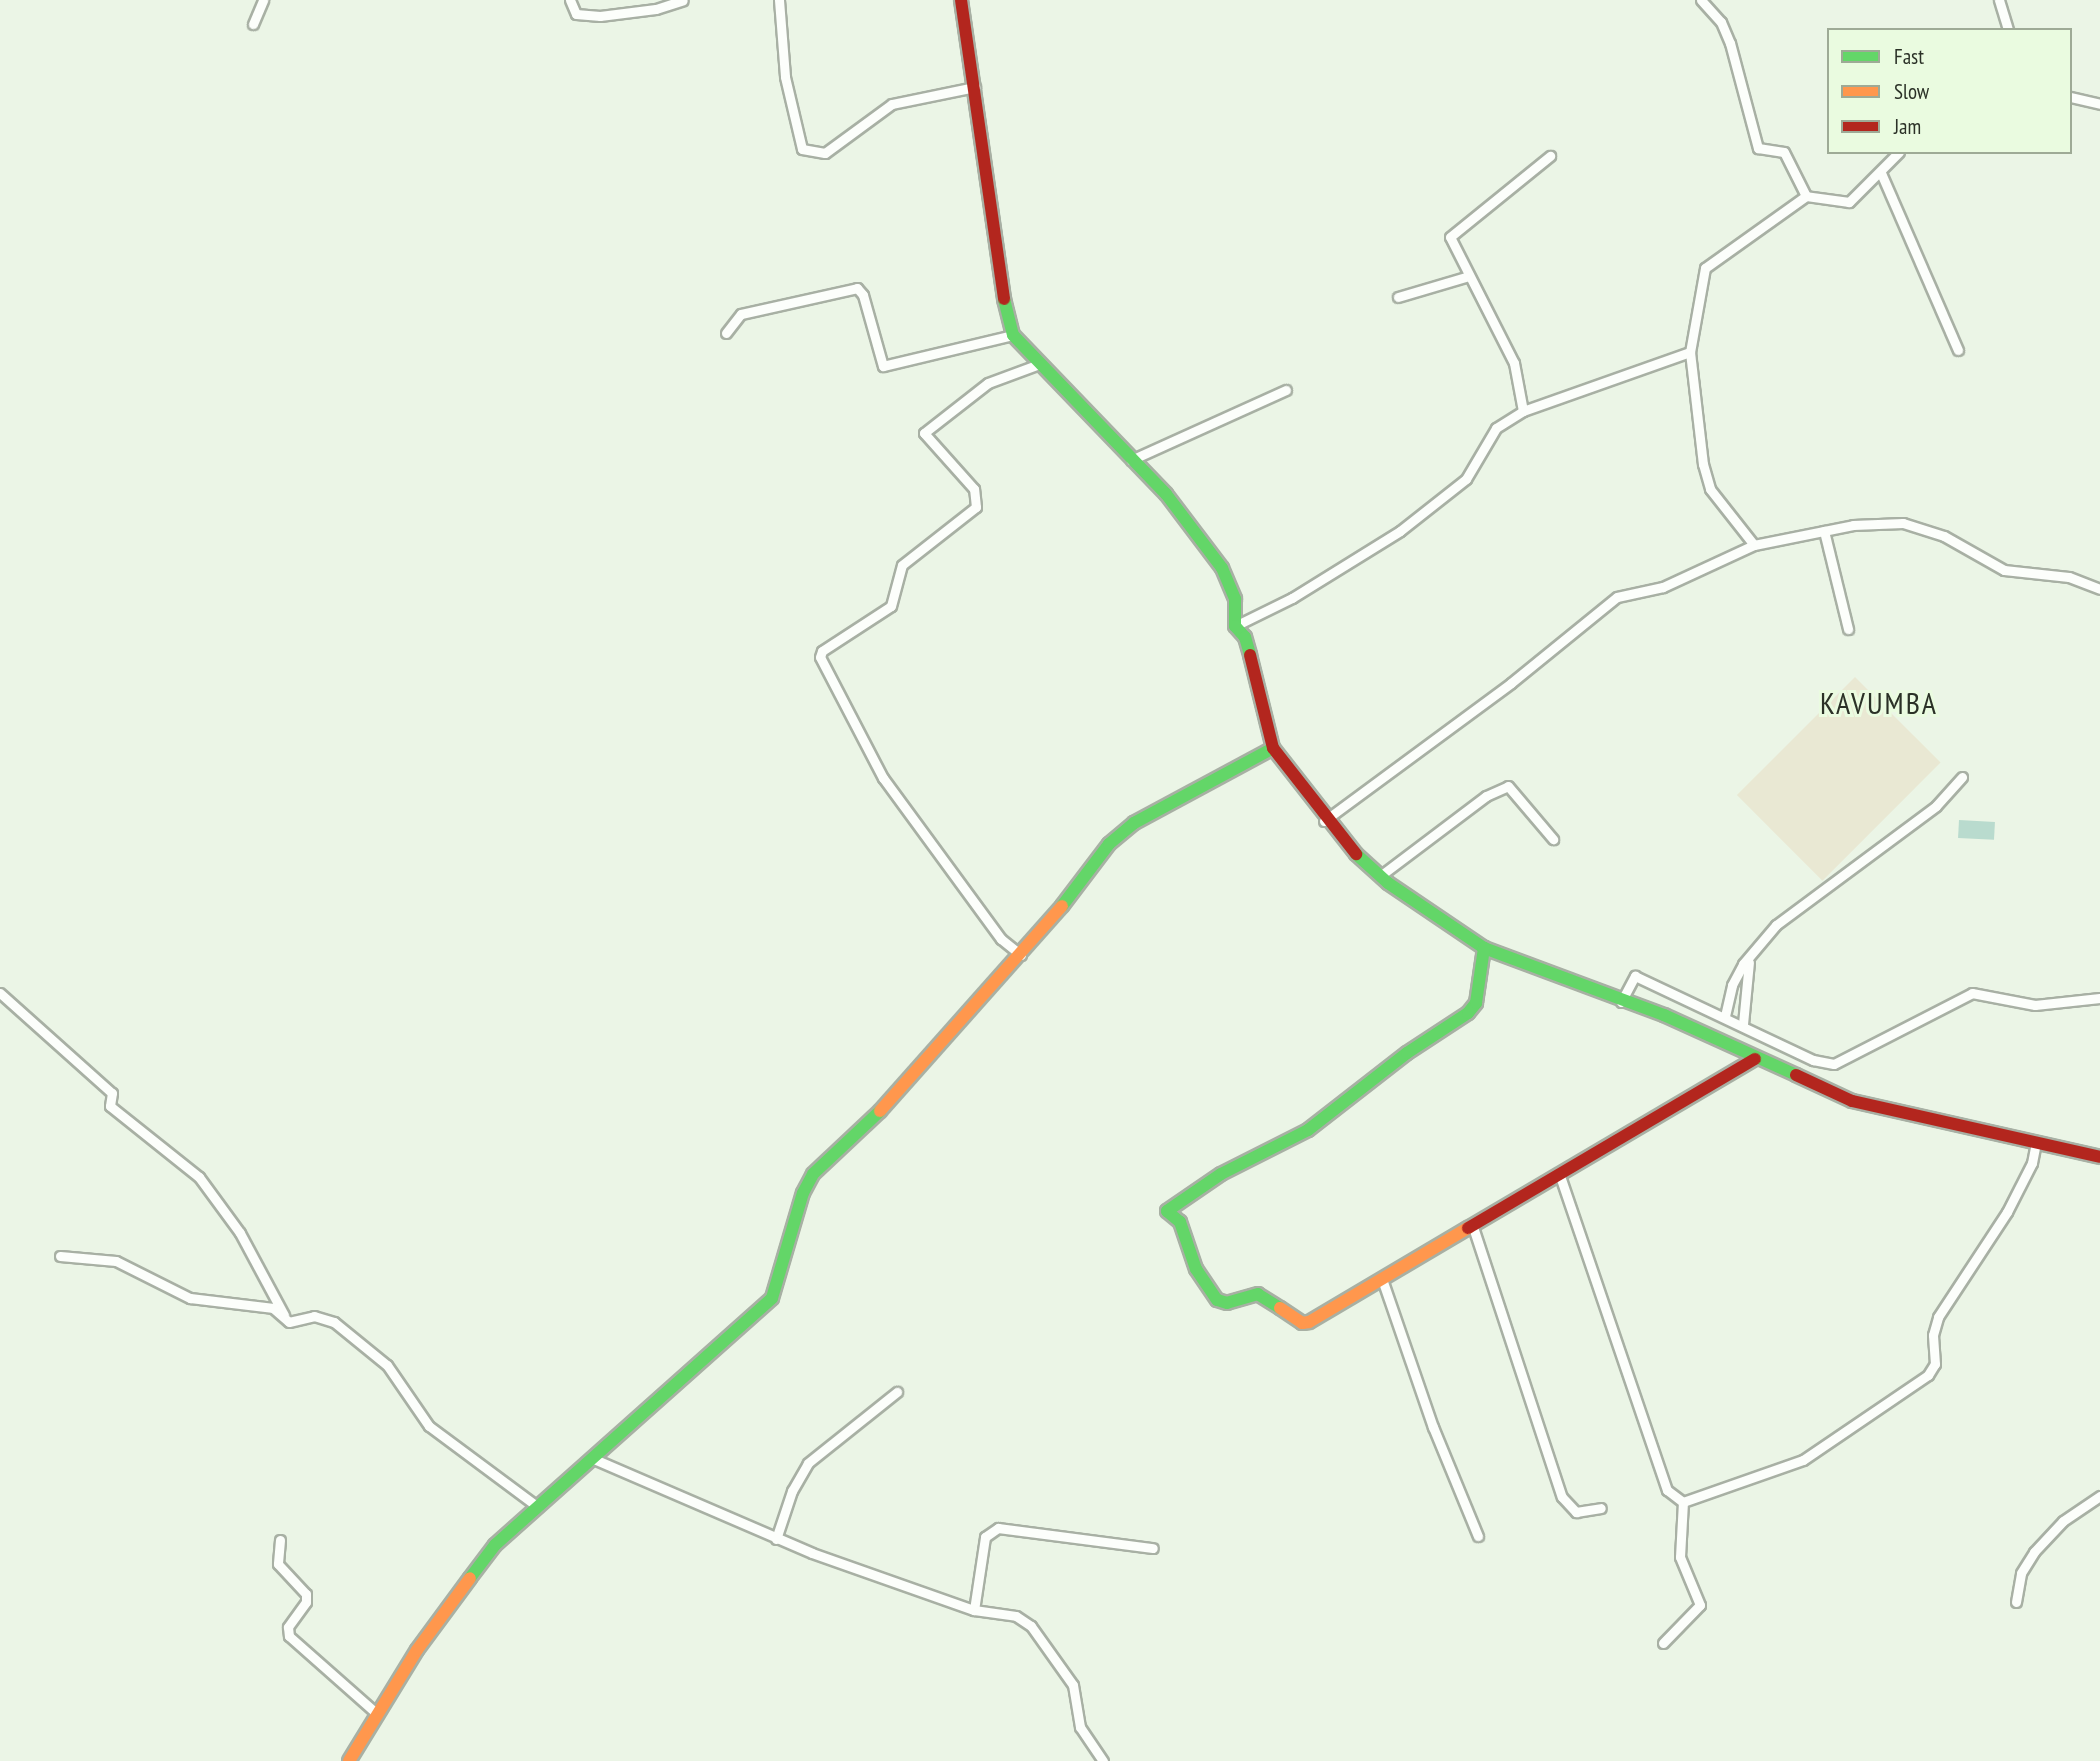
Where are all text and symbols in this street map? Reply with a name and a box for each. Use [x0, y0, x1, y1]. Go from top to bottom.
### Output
legend [1827, 28, 2072, 154]
text: Fast [1894, 43, 1924, 70]
text: Slow [1894, 78, 1929, 105]
text: Jam [1894, 113, 1921, 140]
district label: KAVUMBA [1821, 685, 1937, 721]

